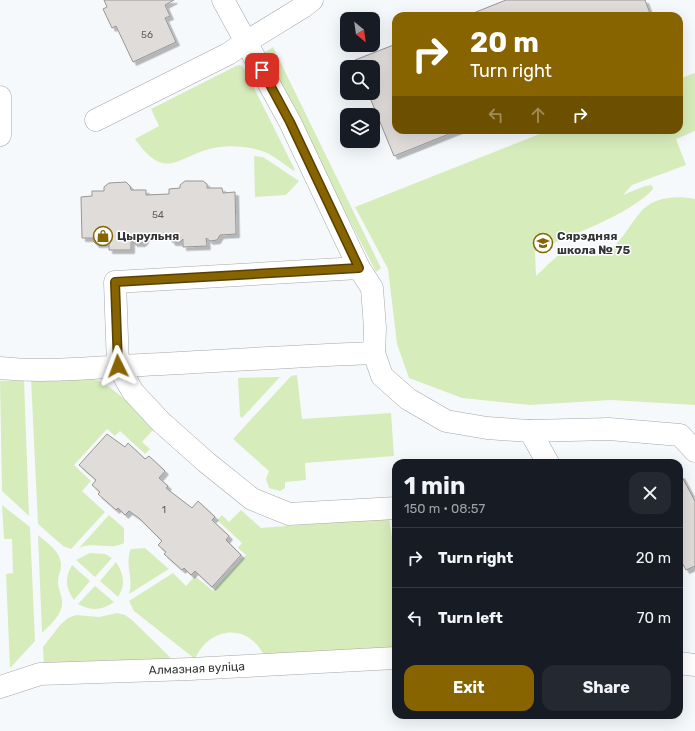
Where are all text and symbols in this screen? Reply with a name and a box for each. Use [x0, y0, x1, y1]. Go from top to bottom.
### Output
north arrow [340, 12, 380, 52]
map controls [340, 12, 380, 148]
text: 20 m [470, 26, 539, 59]
icon: right [404, 28, 456, 80]
house number: 56 [141, 29, 153, 41]
pin [245, 53, 279, 87]
icon: arrive [251, 59, 273, 81]
button: search [340, 60, 380, 100]
text: Turn right [470, 60, 552, 82]
icon: left [485, 104, 507, 126]
icon: ahead [527, 104, 549, 126]
icon: right [569, 104, 591, 126]
button: layers [340, 108, 380, 148]
house number: 54 [152, 209, 164, 221]
shop icon: Цырульня [92, 225, 114, 247]
place label: Цырульня [117, 229, 179, 243]
place label: Сярэдняя школа № 75 [557, 229, 630, 257]
school or university icon: Сярэдняя школа № 75 [532, 232, 554, 254]
position arrow [97, 345, 139, 387]
text: 1 min [404, 472, 465, 500]
button: close [629, 472, 671, 514]
text: 150 m · 08:57 [404, 501, 485, 516]
house number: 1 [162, 504, 166, 516]
icon: right [404, 547, 426, 569]
text: Turn right [438, 549, 513, 567]
text: 20 m [636, 549, 671, 567]
icon: left [404, 607, 426, 629]
text: Turn left [438, 609, 503, 627]
text: 70 m [637, 609, 671, 627]
street label: Алмазная вуліца [148, 659, 245, 677]
button: Exit [404, 665, 534, 711]
button: Share [542, 665, 671, 711]

